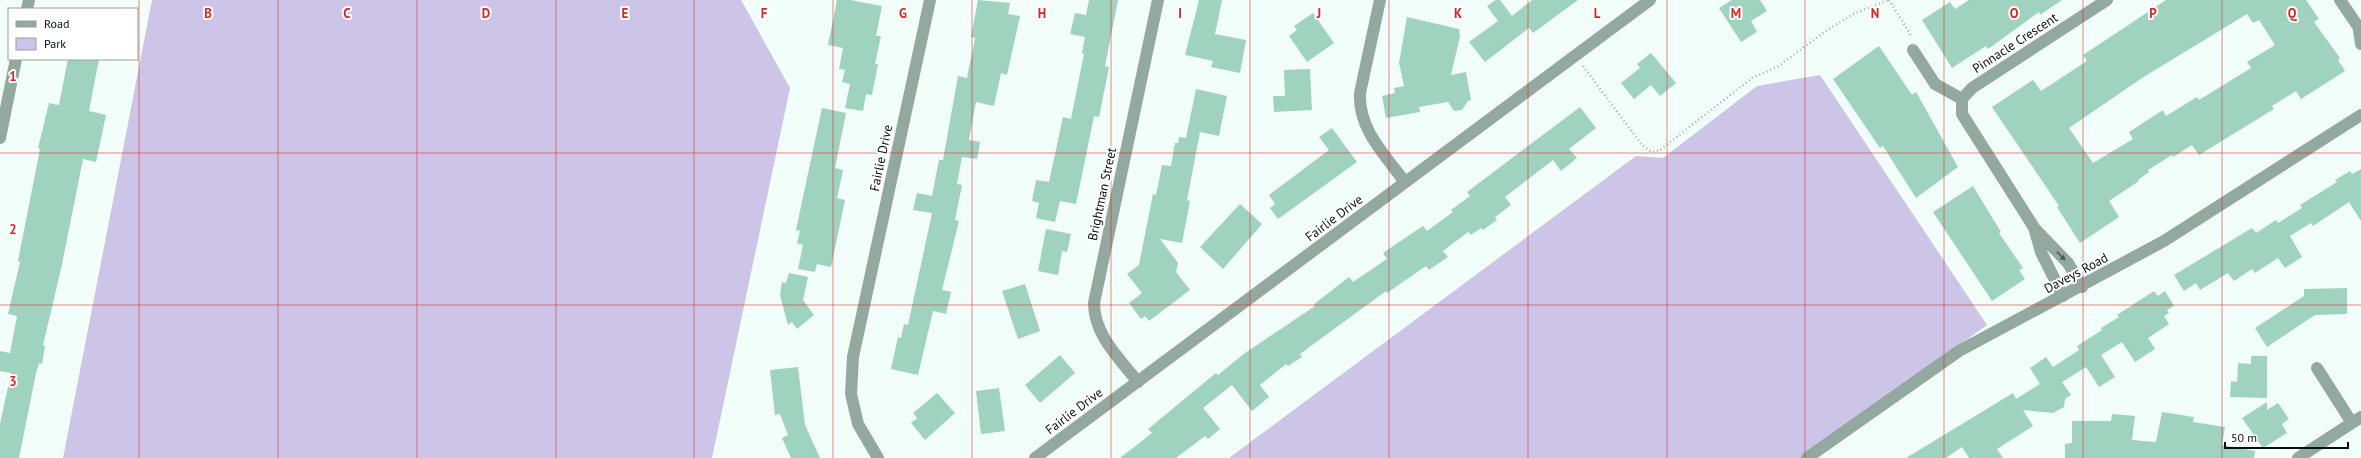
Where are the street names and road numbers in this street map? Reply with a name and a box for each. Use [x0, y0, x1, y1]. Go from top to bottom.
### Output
street label: Pinnacle Crescent [1969, 9, 2061, 77]
street label: Fairlie Drive [866, 123, 896, 193]
street label: Brightman Street [1084, 145, 1120, 242]
street label: Fairlie Drive [1302, 191, 1366, 245]
street label: Daveys Road [2041, 249, 2111, 297]
street label: Fairlie Drive [1042, 384, 1106, 438]

